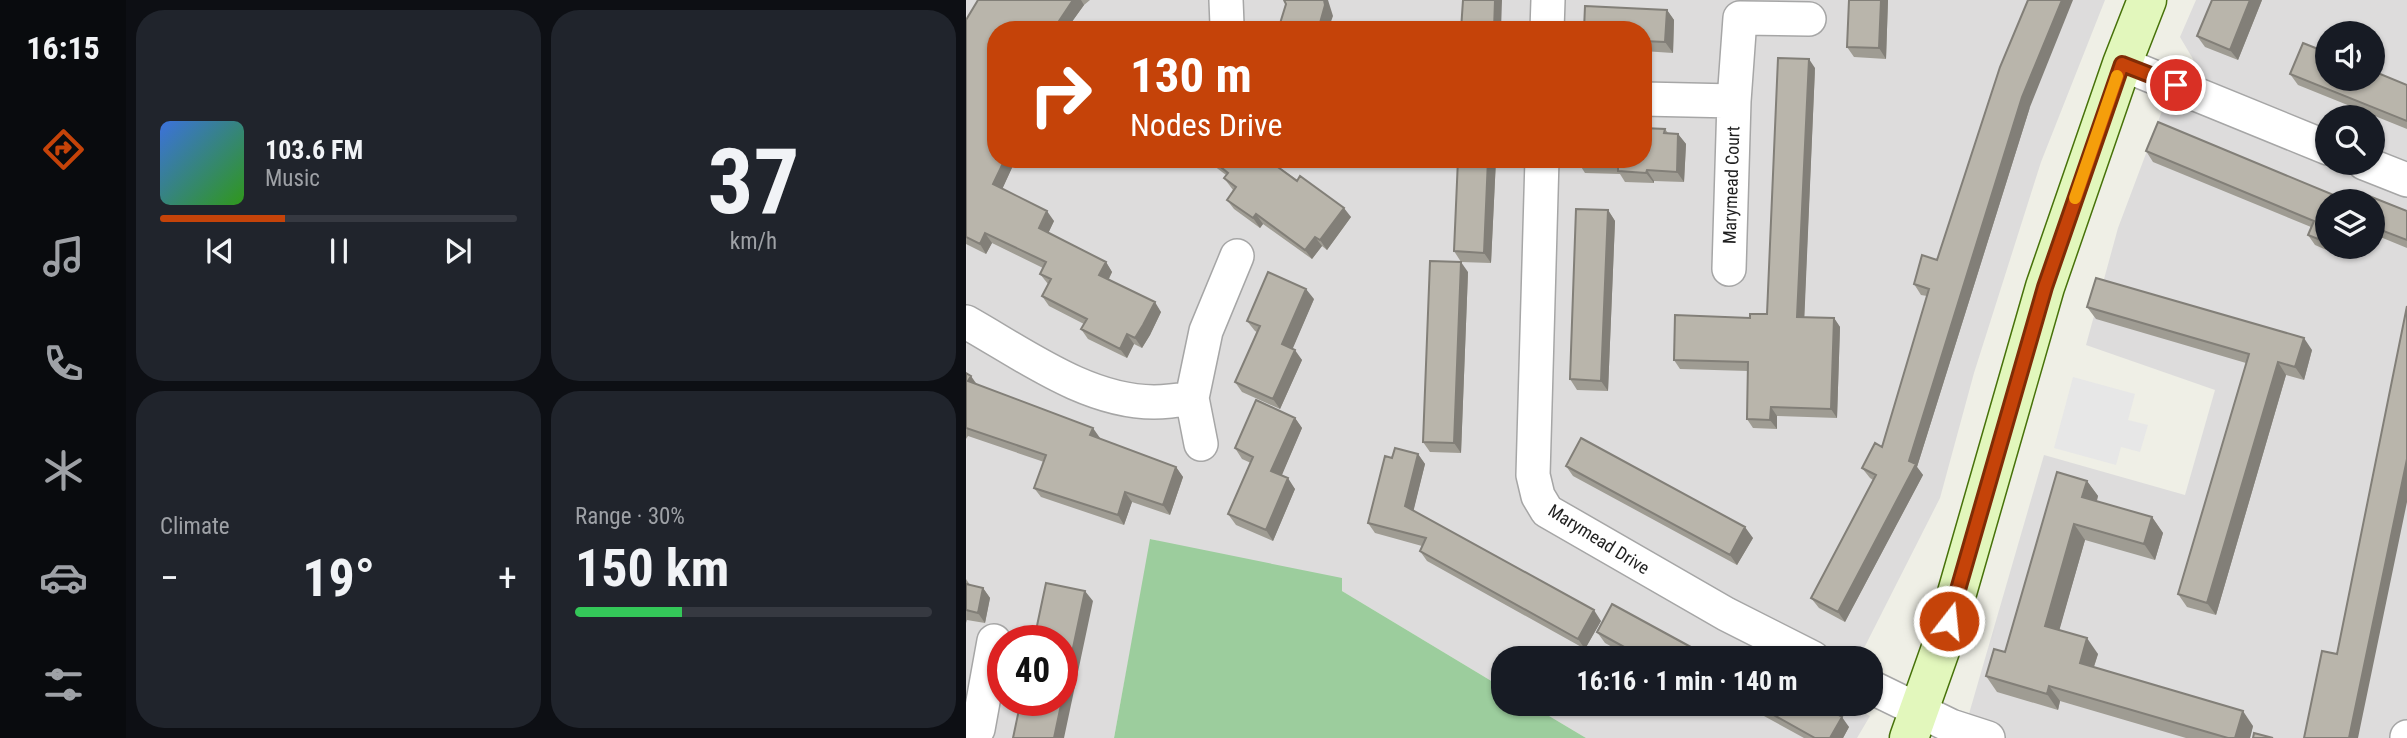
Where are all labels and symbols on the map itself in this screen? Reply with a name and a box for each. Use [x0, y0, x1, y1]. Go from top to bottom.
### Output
pin [2146, 55, 2206, 115]
street label: Marymead Court [1718, 126, 1744, 244]
street label: Marymead Drive [1545, 500, 1653, 578]
position arrow [1912, 584, 1986, 658]
speed limit sign: 40 [987, 625, 1078, 716]

